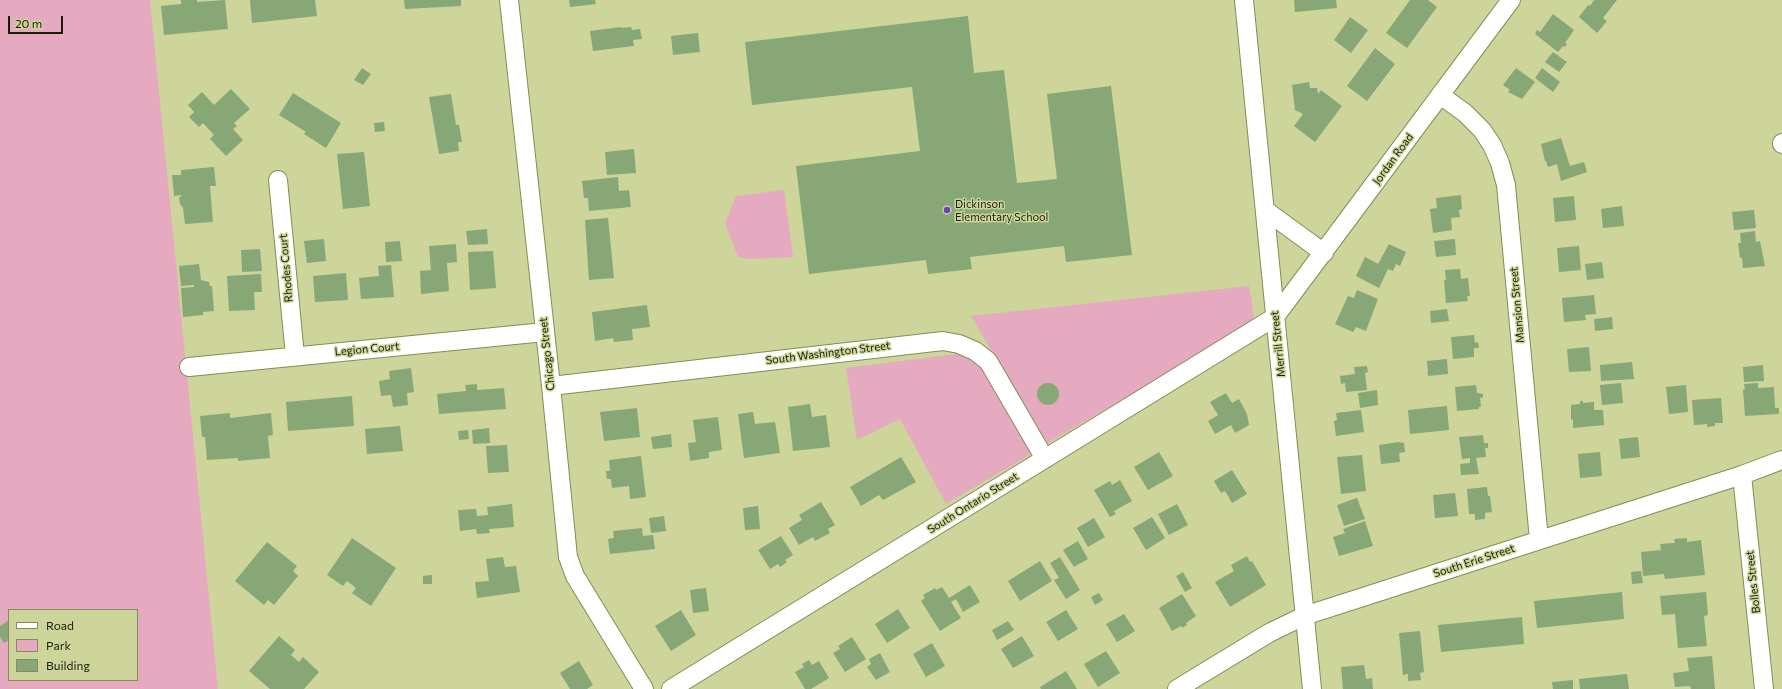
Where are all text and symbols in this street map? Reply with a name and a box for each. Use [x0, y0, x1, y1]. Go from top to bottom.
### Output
scale bar [10, 8, 65, 34]
text: 20 m [15, 16, 42, 30]
street label: Jordan Road [1370, 131, 1416, 187]
place label: Dickinson Elementary School [955, 197, 1048, 223]
marker: Dickinson Elementary School [942, 205, 952, 215]
street label: Rhodes Court [276, 233, 296, 303]
street label: Mansion Street [1507, 266, 1527, 344]
street label: Merrill Street [1268, 310, 1288, 378]
street label: Chicago Street [537, 317, 557, 391]
street label: South Washington Street [765, 339, 891, 367]
street label: Legion Court [334, 340, 400, 358]
street label: South Ontario Street [925, 470, 1021, 536]
street label: South Erie Street [1432, 542, 1516, 580]
street label: Bolles Street [1743, 550, 1763, 614]
legend [8, 609, 138, 681]
text: Road [46, 618, 74, 632]
text: Park [46, 638, 71, 652]
text: Building [46, 658, 90, 672]

